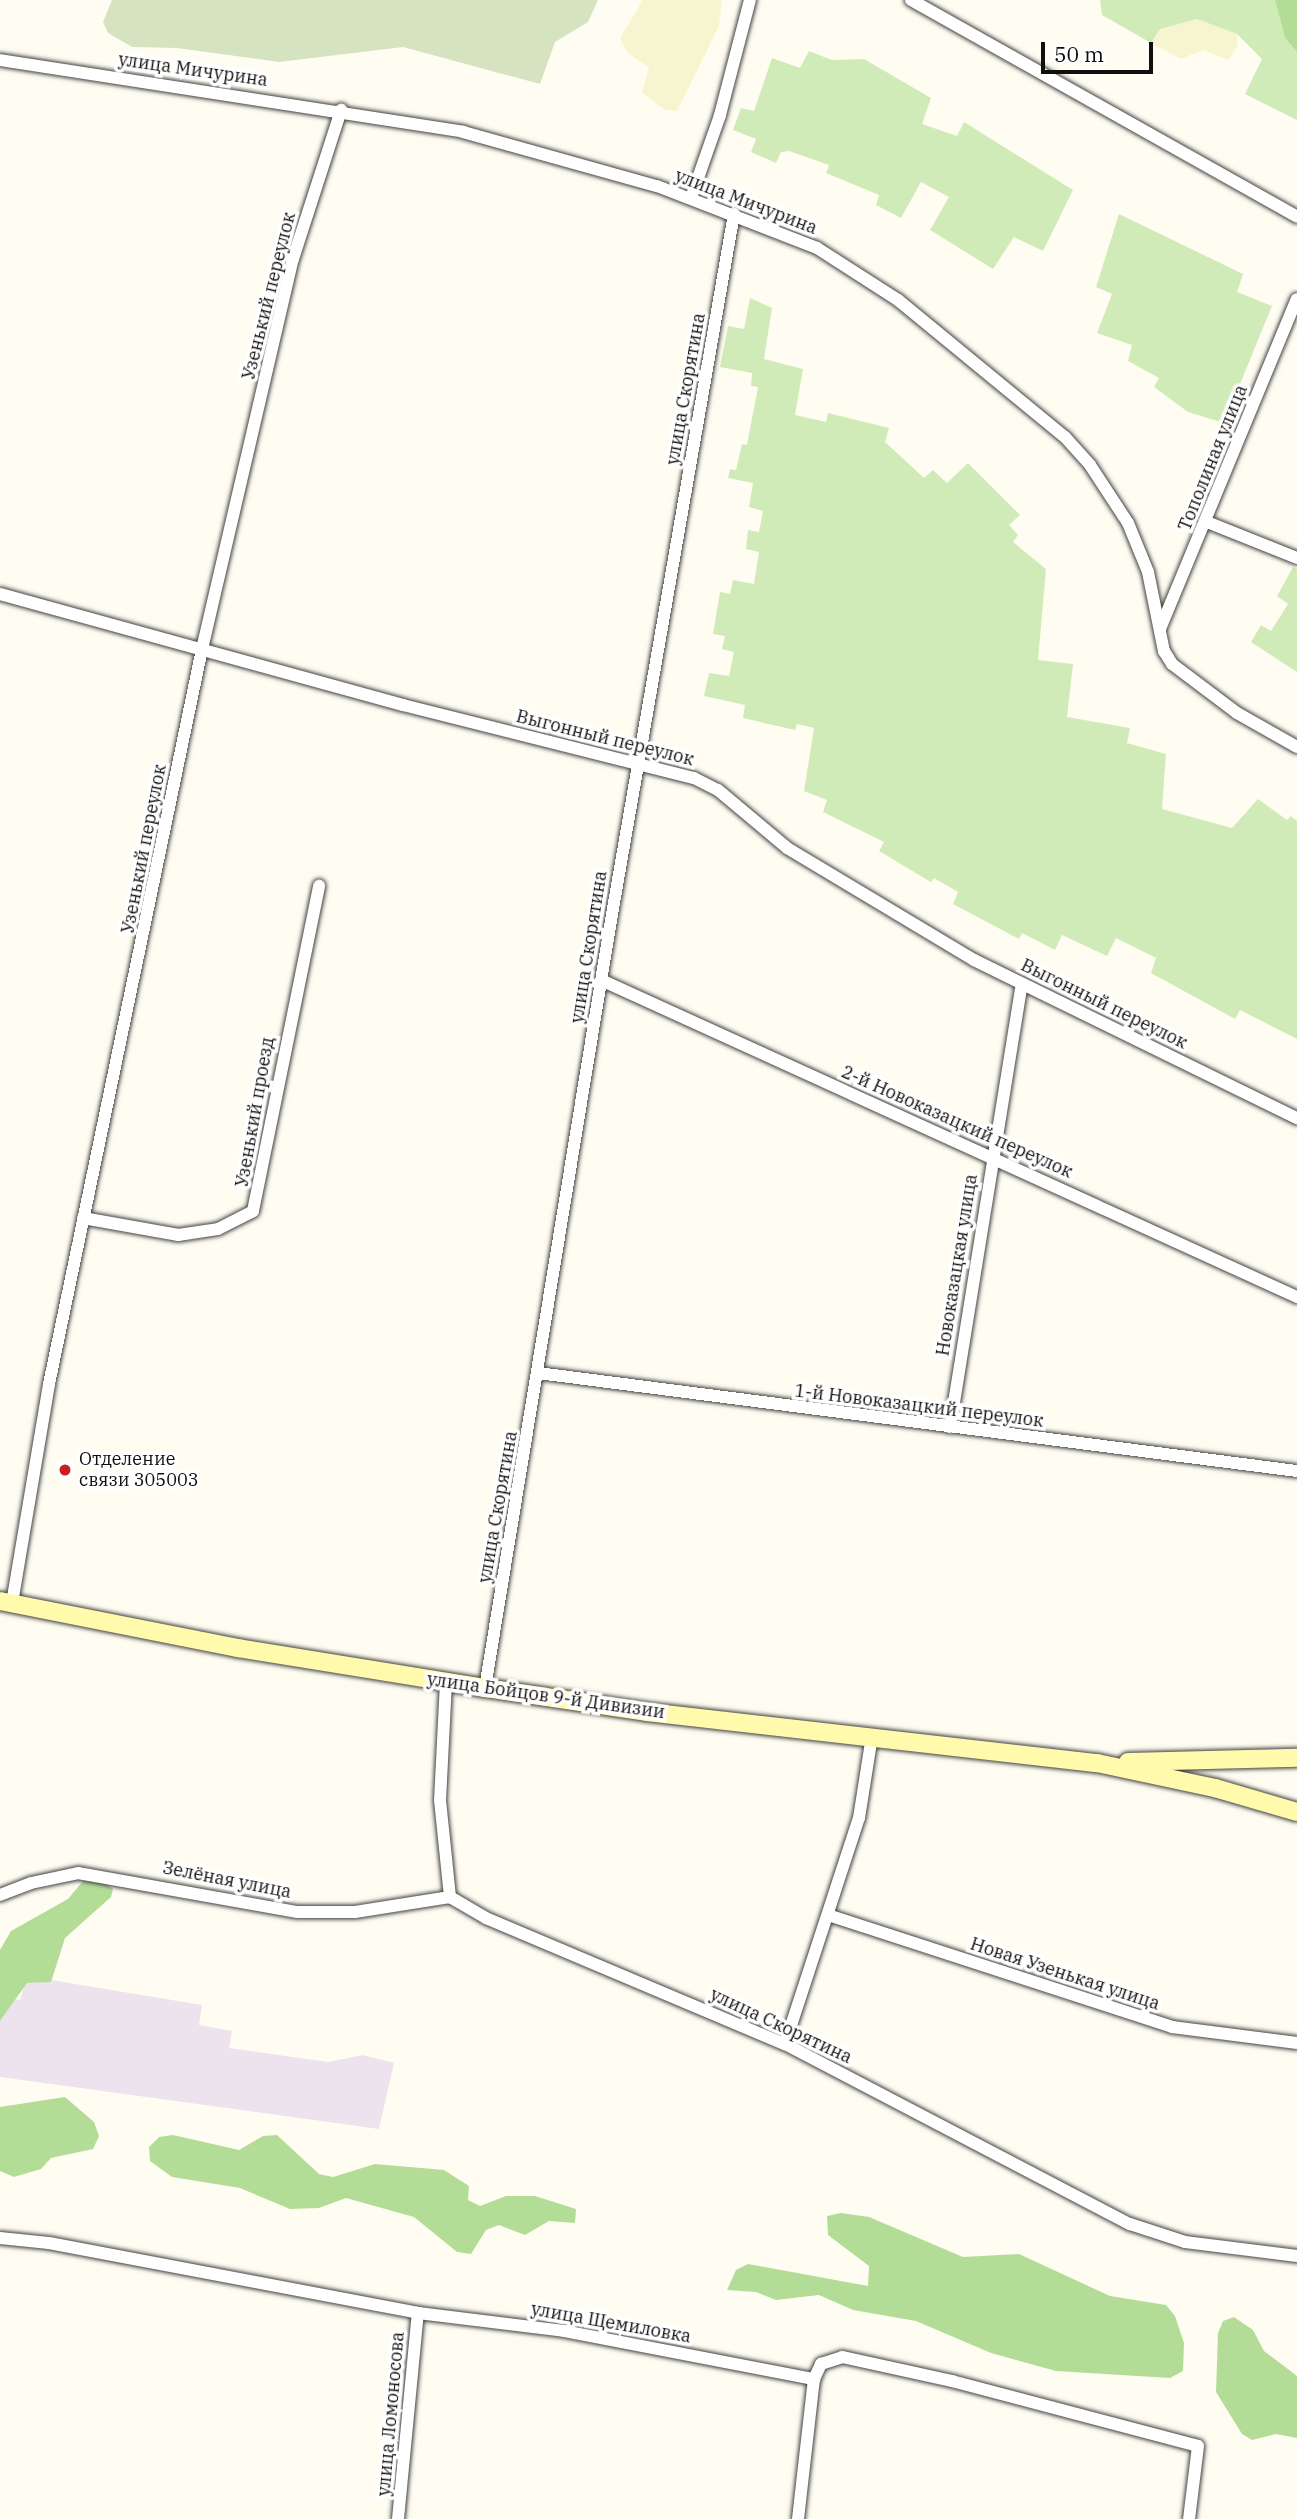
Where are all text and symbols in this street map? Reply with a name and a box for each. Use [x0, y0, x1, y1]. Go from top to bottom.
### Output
scale bar [1045, 28, 1157, 72]
text: 50 m [1054, 40, 1104, 68]
street label: улица Мичурина [117, 49, 269, 91]
street label: улица Мичурина [672, 165, 820, 239]
street label: Узенький переулок [238, 210, 300, 382]
street label: улица Скорятина [662, 311, 710, 467]
street label: Тополиная улица [1174, 382, 1252, 534]
street label: Выгонный переулок [514, 705, 696, 771]
street label: Узенький переулок [117, 763, 171, 935]
street label: улица Скорятина [566, 869, 612, 1025]
street label: Выгонный переулок [1017, 954, 1191, 1054]
street label: Узенький проезд [231, 1035, 279, 1189]
street label: 2-й Новоказацкий переулок [838, 1061, 1076, 1183]
street label: Новоказацкая улица [932, 1172, 982, 1358]
street label: 1-й Новоказацкий переулок [793, 1380, 1045, 1432]
street label: улица Скорятина [474, 1429, 522, 1585]
place label: Отделение связи 305003 [79, 1449, 199, 1492]
marker: Отделение связи 305003 [57, 1462, 73, 1478]
street label: улица Бойцов 9-й Дивизии [426, 1669, 666, 1723]
street label: Зелёная улица [161, 1857, 293, 1903]
street label: Новая Узенькая улица [967, 1933, 1163, 2015]
street label: улица Скорятина [707, 1984, 855, 2068]
street label: улица Щемиловка [529, 2298, 693, 2348]
street label: улица Ломоносова [373, 2331, 409, 2497]

